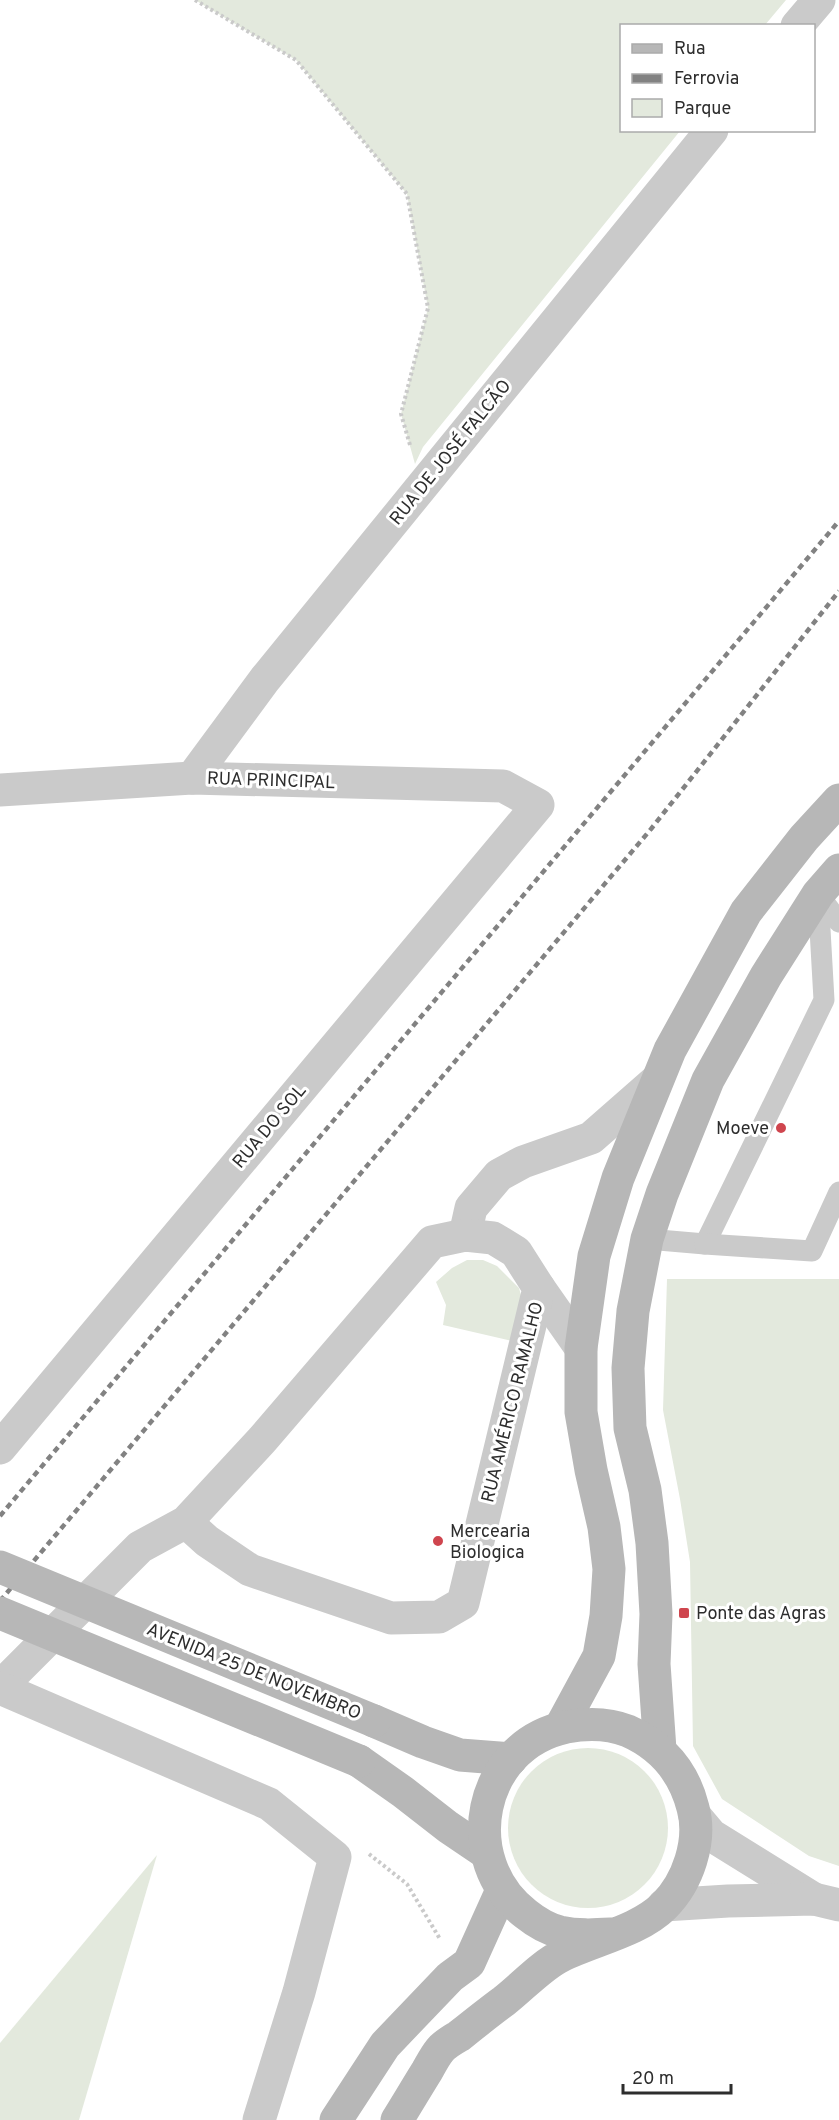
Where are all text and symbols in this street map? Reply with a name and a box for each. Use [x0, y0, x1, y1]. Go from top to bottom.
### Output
legend [620, 24, 815, 132]
text: Rua [674, 38, 705, 61]
text: Ferrovia [674, 68, 739, 91]
text: Parque [674, 98, 731, 121]
street label: RUA DE JOSÉ FALCÃO [384, 374, 517, 530]
street label: RUA PRINCIPAL [206, 768, 335, 795]
street label: RUA DO SOL [228, 1080, 312, 1174]
place label: Moeve [716, 1118, 769, 1141]
marker: Moeve [774, 1121, 788, 1135]
street label: RUA AMÉRICO RAMALHO [475, 1299, 550, 1505]
place label: Mercearia Biologica [450, 1521, 530, 1565]
marker: Mercearia Biologica [431, 1534, 445, 1548]
place label: Ponte das Agras [696, 1603, 826, 1626]
marker: Ponte das Agras [677, 1606, 691, 1620]
street label: AVENIDA 25 DE NOVEMBRO [143, 1619, 364, 1726]
scale bar [623, 2057, 731, 2095]
text: 20 m [632, 2068, 674, 2091]

